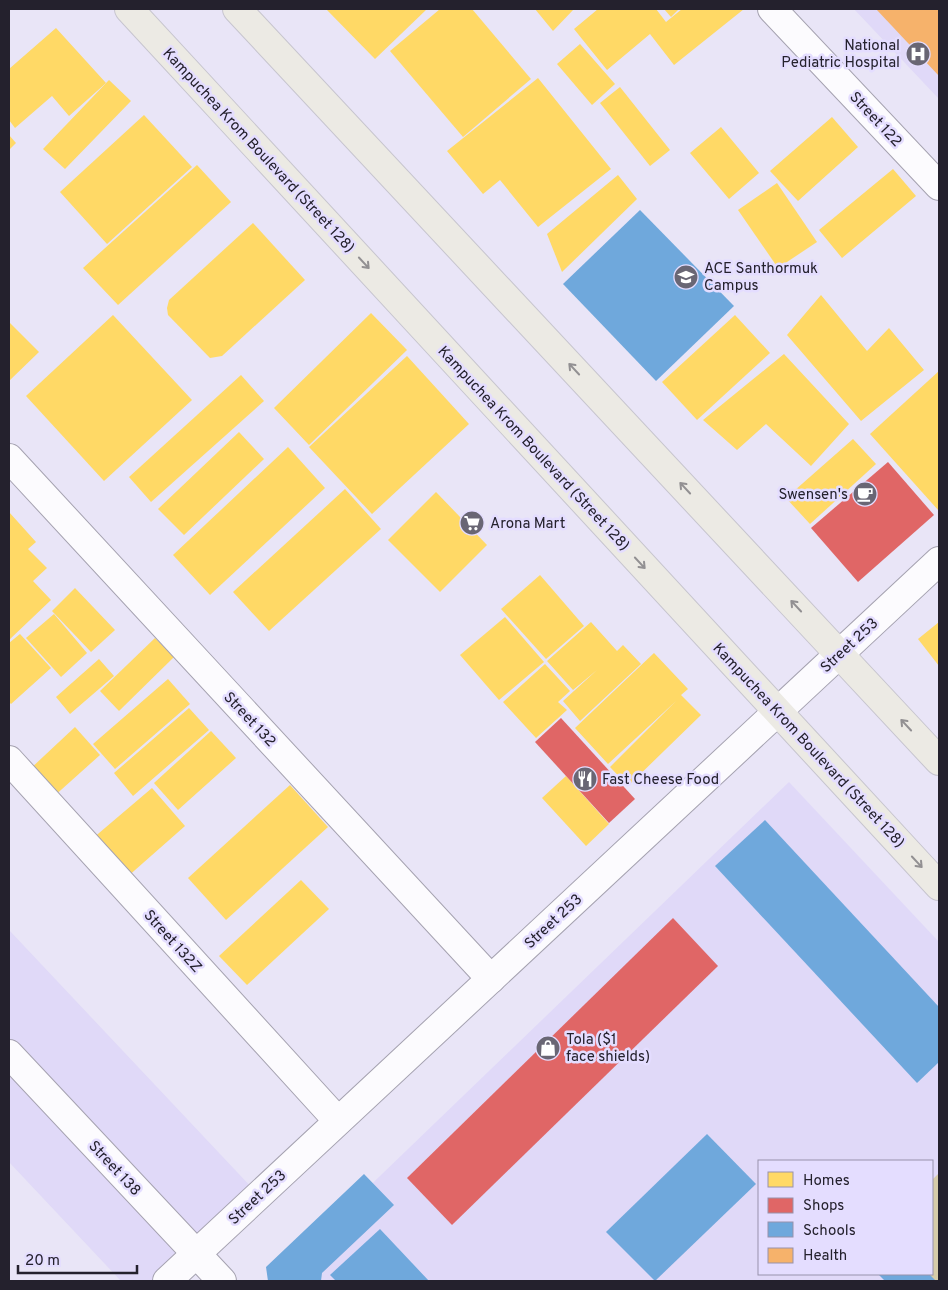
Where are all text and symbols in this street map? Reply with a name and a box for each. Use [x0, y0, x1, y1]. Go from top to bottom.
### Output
place label: National Pediatric Hospital [781, 37, 900, 73]
hospital icon: National Pediatric Hospital [905, 41, 931, 67]
street label: Kampuchea Krom Boulevard (Street 128) [158, 45, 358, 257]
street label: Street 122 [845, 88, 905, 152]
one-way arrow [358, 257, 370, 270]
place label: ACE Santhormuk Campus [704, 260, 818, 296]
school or university icon: ACE Santhormuk Campus [673, 264, 699, 290]
street label: Kampuchea Krom Boulevard (Street 128) [433, 343, 633, 555]
one-way arrow [568, 363, 580, 375]
one-way arrow [679, 481, 691, 494]
cafe icon: Swensen's [852, 481, 878, 507]
place label: Swensen's [779, 486, 848, 505]
supermarket icon: Arona Mart [459, 510, 485, 536]
place label: Arona Mart [490, 515, 565, 534]
one-way arrow [634, 556, 646, 569]
one-way arrow [790, 600, 802, 613]
street label: Street 253 [817, 614, 883, 678]
street label: Kampuchea Krom Boulevard (Street 128) [708, 640, 908, 852]
street label: Street 132 [219, 689, 279, 751]
one-way arrow [900, 719, 912, 732]
restaurant icon: Fast Cheese Food [572, 766, 598, 792]
place label: Fast Cheese Food [602, 771, 719, 790]
one-way arrow [911, 855, 923, 868]
street label: Street 253 [521, 890, 587, 954]
street label: Street 132Z [139, 907, 205, 977]
place label: Tola ($1 face shields) [566, 1031, 650, 1067]
shop icon: Tola ($1 face shields) [535, 1035, 561, 1061]
street label: Street 138 [84, 1137, 144, 1201]
legend [758, 1160, 933, 1275]
street label: Street 253 [225, 1166, 291, 1230]
text: Homes [803, 1172, 850, 1191]
text: Shops [803, 1197, 844, 1216]
text: Schools [803, 1222, 856, 1241]
scale bar [18, 1242, 136, 1274]
text: Health [803, 1247, 847, 1266]
text: 20 m [25, 1252, 60, 1271]

